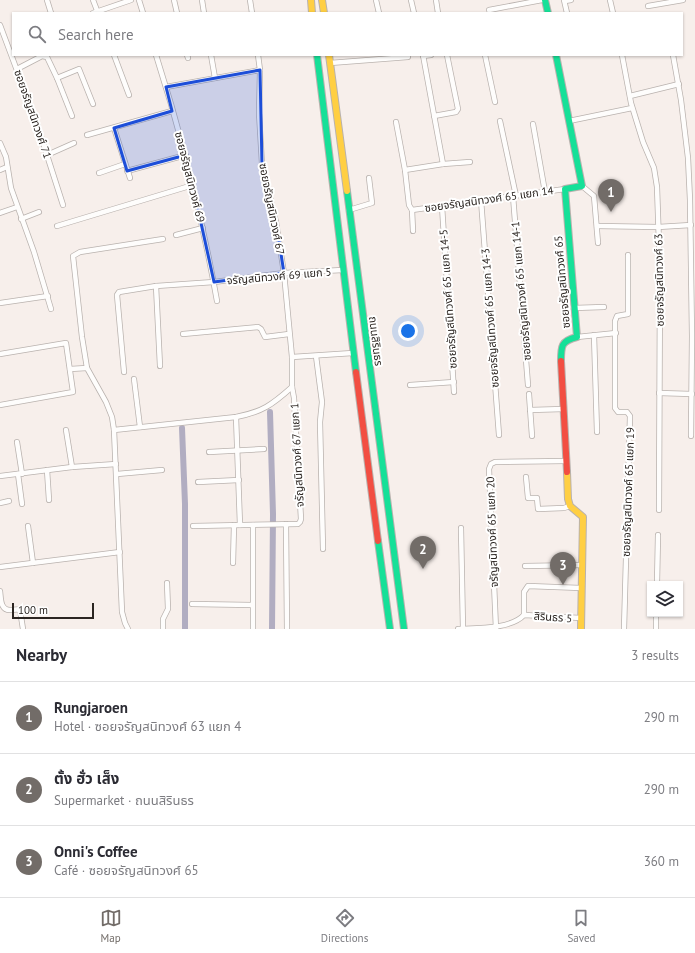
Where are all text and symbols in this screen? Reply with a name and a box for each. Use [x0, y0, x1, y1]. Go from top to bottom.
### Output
search box [12, 12, 683, 56]
icon: search [26, 23, 48, 45]
text: Search here [58, 25, 134, 44]
street label: ซอยจรัญสนิทวงศ์ 71 [11, 68, 55, 160]
street label: ซอยจรัญสนิทวงศ์ 69 [172, 130, 208, 224]
street label: ซอยจรัญสนิทวงศ์ 67 [256, 162, 288, 256]
pin: 1 [598, 179, 624, 212]
street label: ซอยจรัญสนิทวงศ์ 65 แยก 14 [424, 183, 554, 215]
street label: ซอยจรัญสนิทวงศ์ 65 แยก 14-1 [508, 221, 534, 361]
street label: ซอยจรัญสนิทวงศ์ 65 แยก 14-5 [436, 229, 460, 369]
street label: ซอยจรัญสนิทวงศ์ 63 [651, 233, 667, 327]
street label: ซอยจรัญสนิทวงศ์ 65 [551, 235, 573, 329]
street label: ซอยจรัญสนิทวงศ์ 65 แยก 14-3 [478, 248, 502, 388]
street label: จรัญสนิทวงศ์ 69 แยก 5 [226, 264, 332, 288]
street label: ถนนสิรินธร [366, 315, 386, 367]
your location [398, 321, 418, 341]
street label: จรัญสนิทวงศ์ 67 แยก 1 [287, 402, 307, 508]
street label: ซอยจรัญสนิทวงศ์ 65 แยก 19 [619, 427, 637, 557]
street label: จรัญสนิทวงศ์ 65 แยก 20 [483, 476, 501, 588]
pin: 2 [410, 536, 436, 569]
pin: 3 [550, 552, 576, 585]
map controls [647, 581, 683, 617]
button: layers [647, 581, 683, 617]
scale bar [12, 601, 94, 620]
text: 100 m [18, 603, 48, 617]
street label: สิรินธร 5 [533, 609, 573, 625]
text: Nearby [16, 644, 67, 666]
text: 3 results [631, 647, 679, 664]
text: Rungjaroen [54, 698, 128, 717]
text: 1 [25, 709, 33, 726]
text: 290 m [644, 709, 679, 726]
text: Hotel · ซอยจรัญสนิทวงศ์ 63 แยก 4 [54, 718, 241, 735]
text: ตั้ง ฮั่ว เส็ง [54, 769, 119, 788]
text: 2 [25, 781, 33, 798]
text: 290 m [644, 781, 679, 798]
text: Supermarket · ถนนสิรินธร [54, 792, 194, 809]
text: Onni's Coffee [54, 842, 138, 861]
text: 3 [25, 853, 33, 870]
text: 360 m [644, 853, 679, 870]
text: Café · ซอยจรัญสนิทวงศ์ 65 [54, 862, 199, 879]
tab: Map [100, 907, 122, 945]
tab: Directions [321, 907, 368, 945]
tab: Saved [567, 907, 595, 945]

